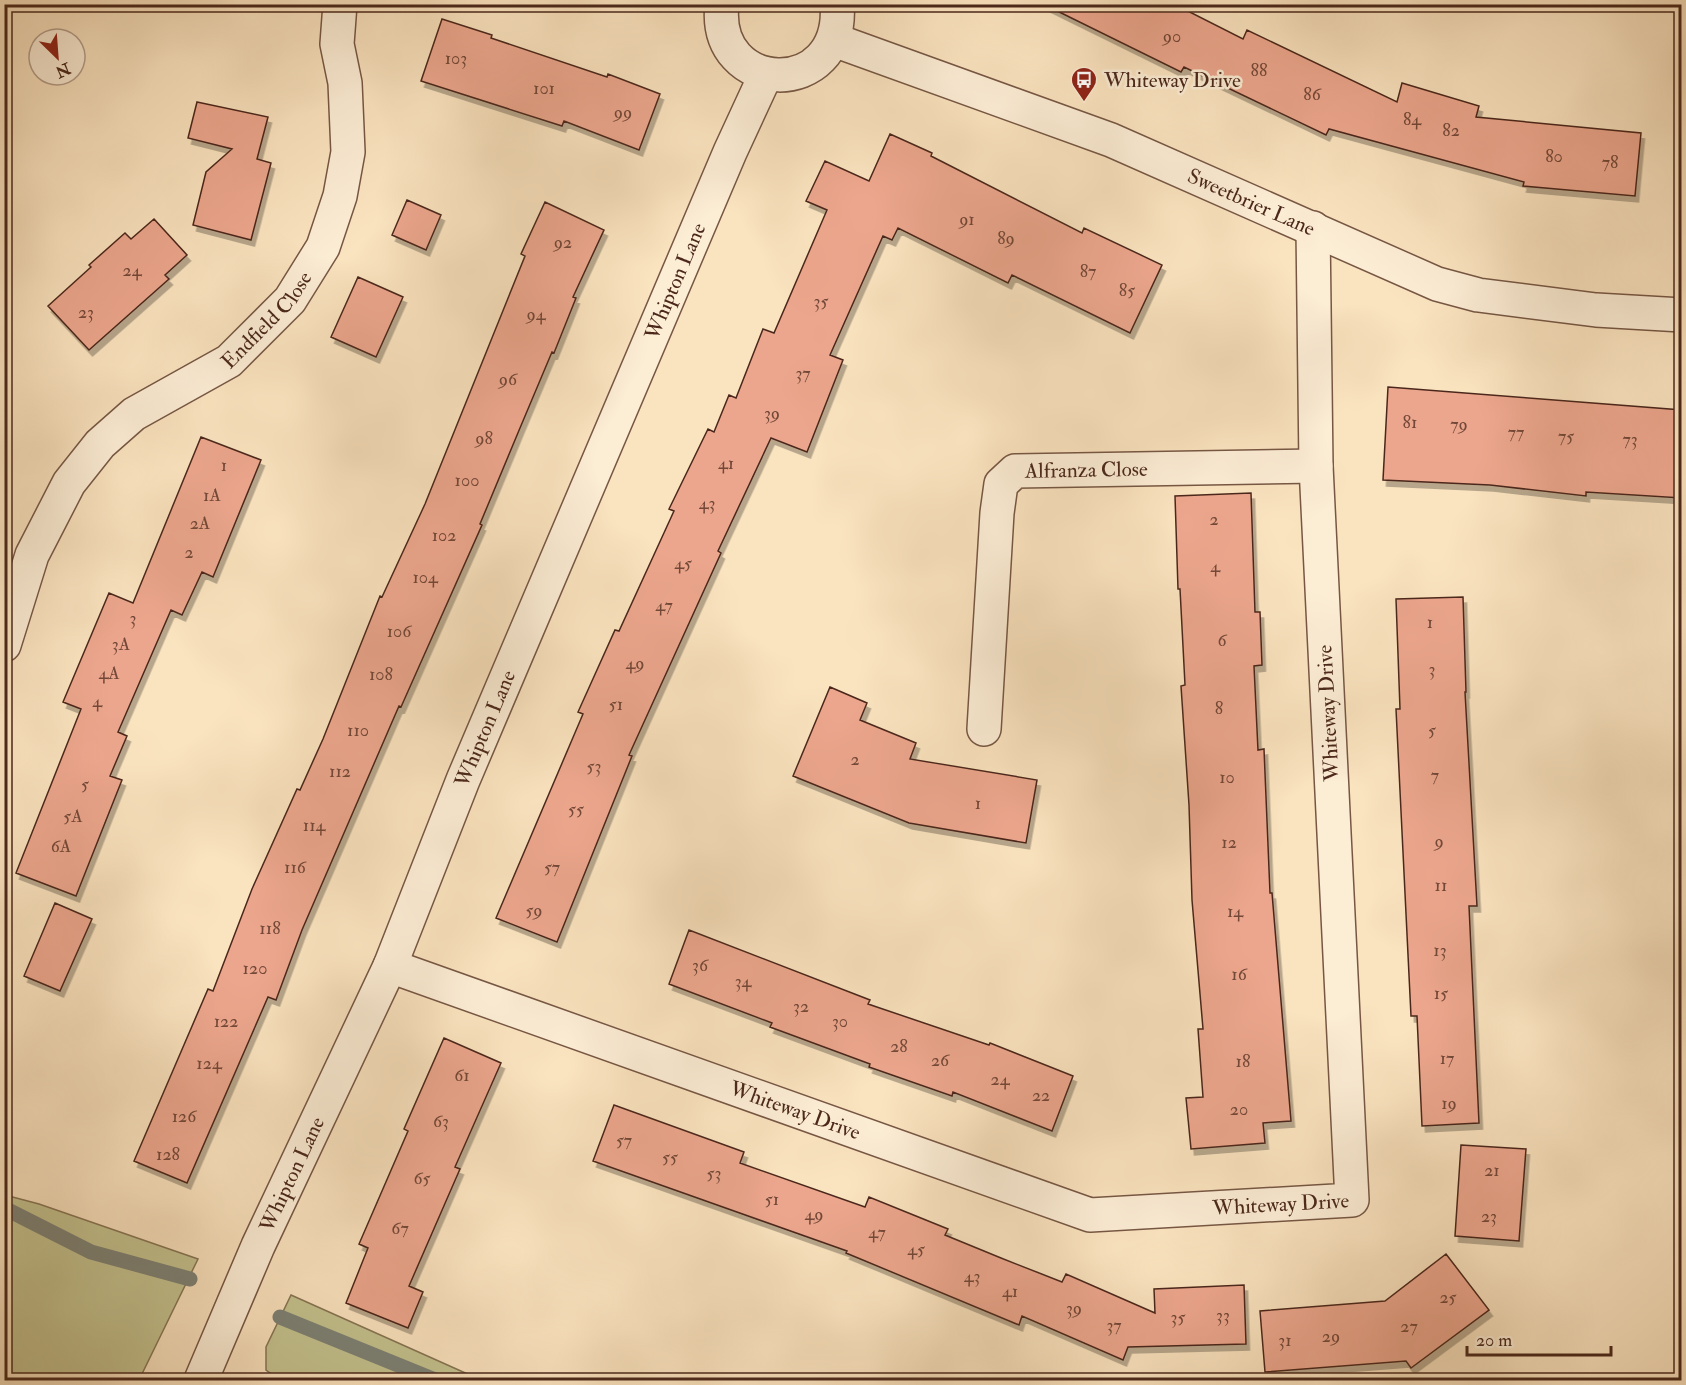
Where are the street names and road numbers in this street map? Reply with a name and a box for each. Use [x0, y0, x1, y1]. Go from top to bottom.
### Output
street label: Sweetbrier Lane [1183, 162, 1319, 243]
street label: Whipton Lane [638, 219, 712, 345]
street label: Endfield Close [216, 266, 319, 375]
street label: Alfranza Close [1024, 456, 1148, 485]
street label: Whiteway Drive [1311, 644, 1346, 783]
street label: Whipton Lane [448, 666, 522, 792]
street label: Whiteway Drive [725, 1075, 864, 1146]
street label: Whipton Lane [253, 1112, 331, 1237]
street label: Whiteway Drive [1211, 1187, 1350, 1222]

